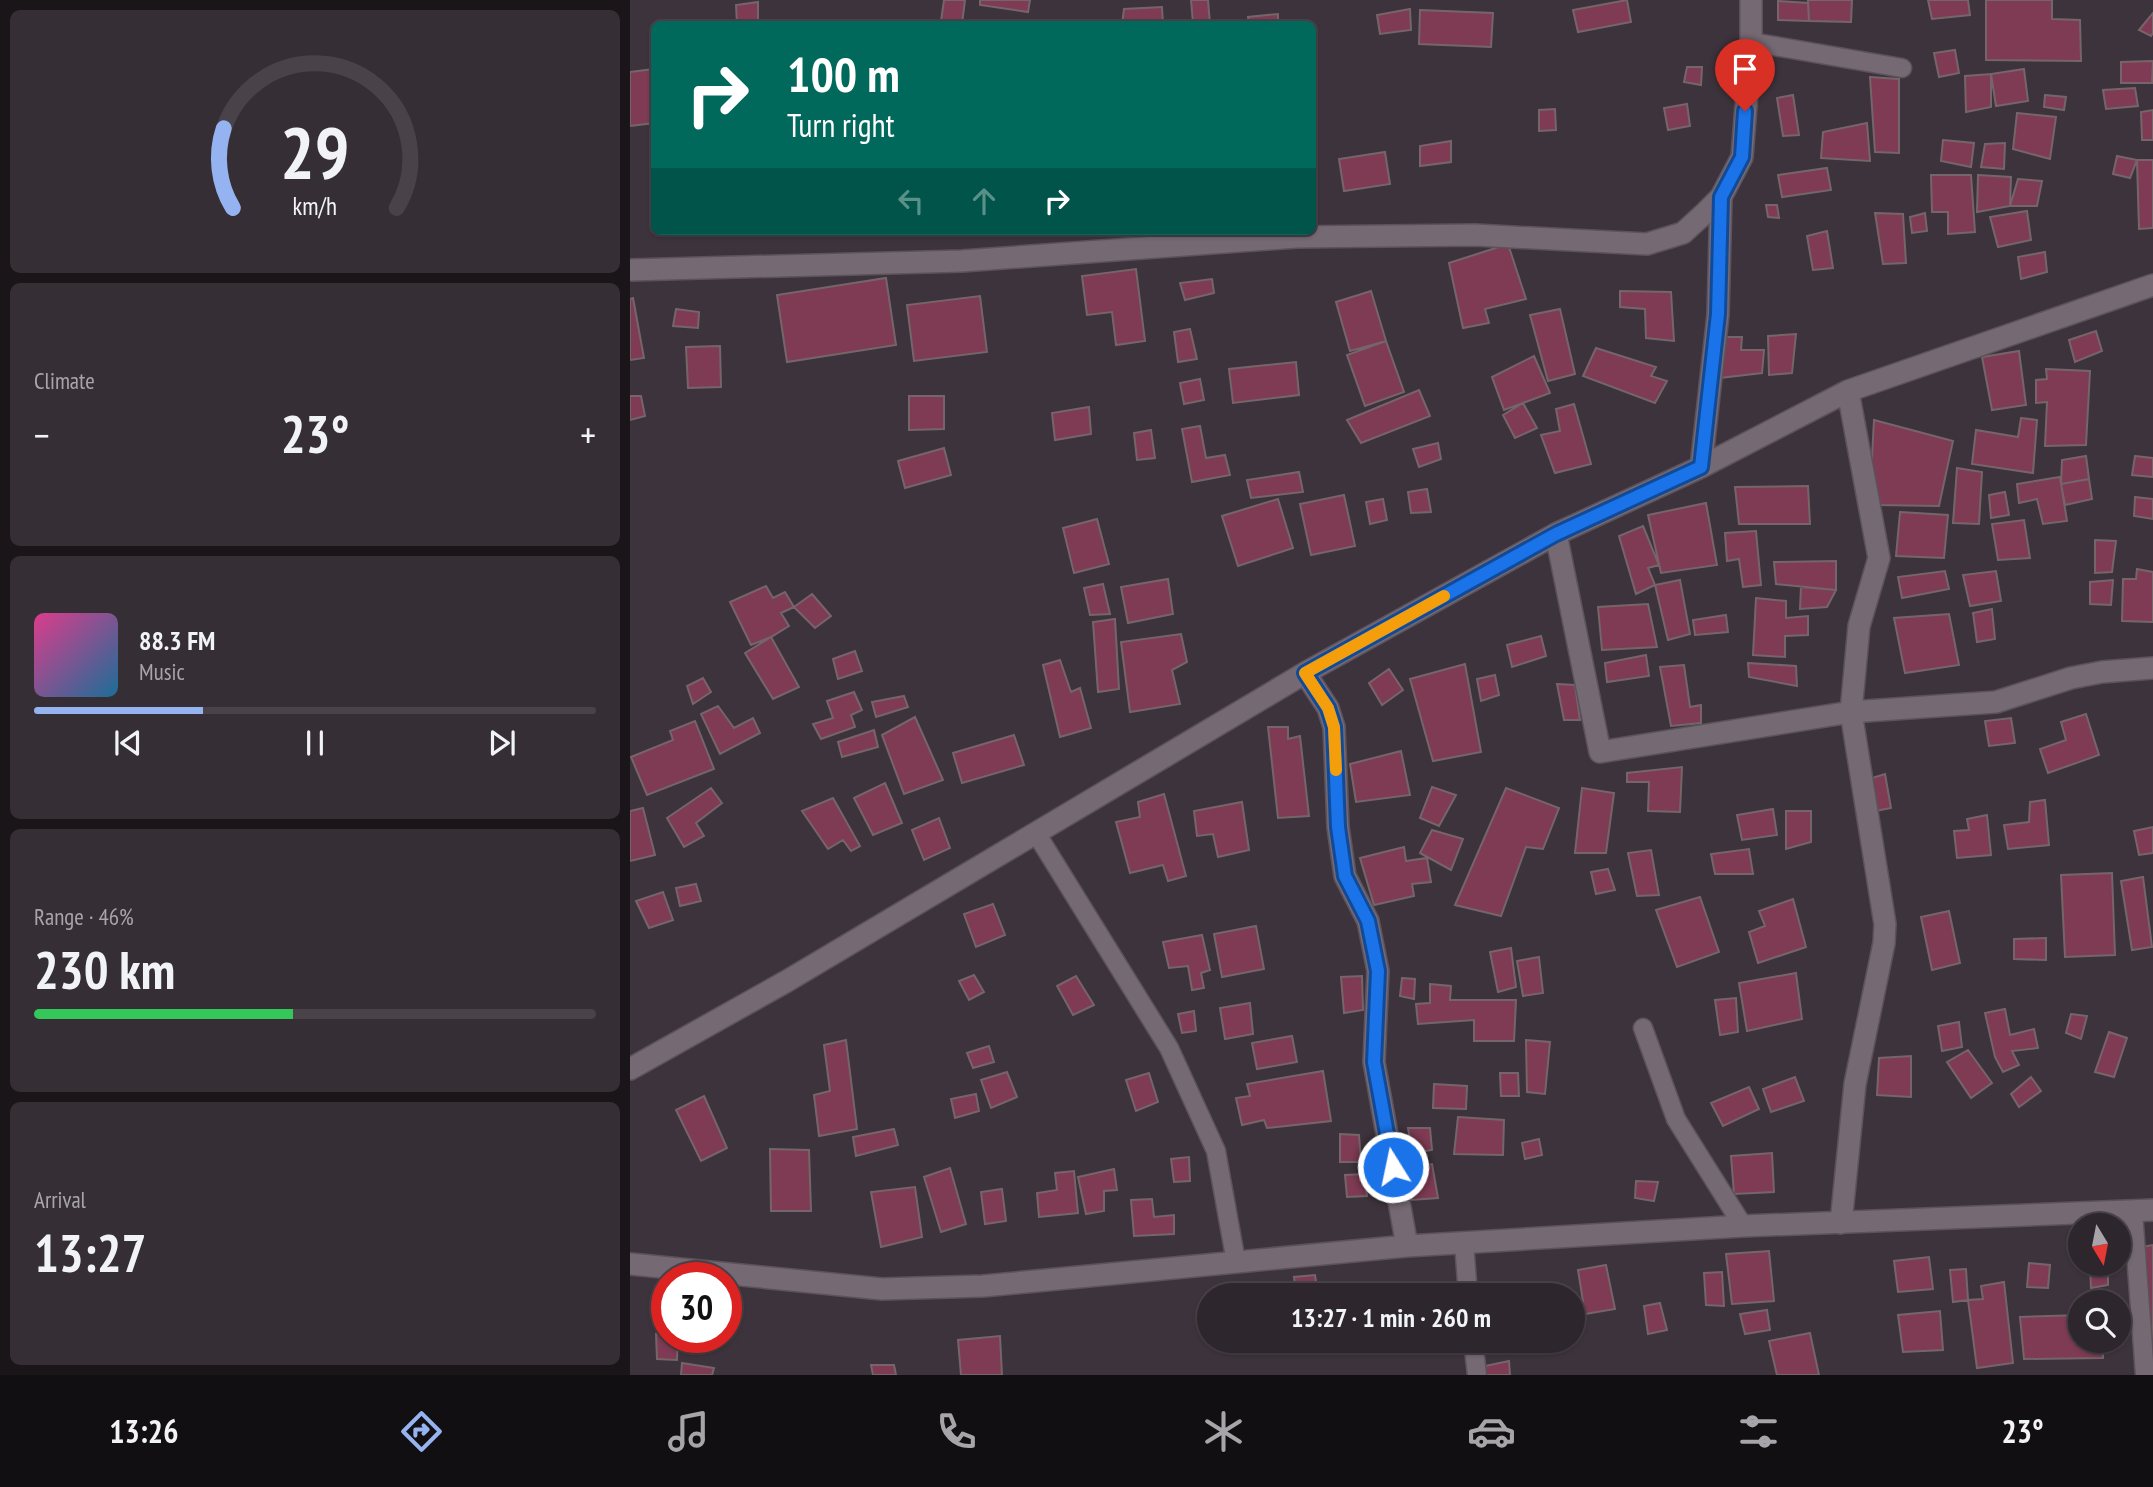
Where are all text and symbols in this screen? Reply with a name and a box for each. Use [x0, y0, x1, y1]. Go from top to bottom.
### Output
pin [1715, 39, 1775, 111]
text: 100 m [787, 42, 900, 106]
icon: right [672, 49, 763, 140]
icon: arrive [1726, 50, 1764, 88]
text: 29 [280, 104, 350, 198]
text: Turn right [787, 104, 895, 146]
icon: left [892, 182, 930, 220]
icon: ahead [965, 182, 1003, 220]
icon: right [1038, 182, 1076, 220]
text: km/h [293, 189, 337, 221]
text: Climate [34, 366, 95, 395]
text: 23° [281, 400, 349, 467]
text: − [34, 410, 50, 459]
text: + [580, 410, 596, 459]
text: 88.3 FM [139, 624, 215, 657]
text: Music [139, 657, 185, 686]
icon: previous [109, 724, 147, 762]
icon: pause [296, 724, 334, 762]
icon: next [483, 724, 521, 762]
text: Range · 46% [34, 902, 134, 931]
text: 230 km [34, 936, 175, 1003]
position arrow [1356, 1130, 1430, 1204]
text: Arrival [34, 1185, 86, 1214]
north arrow [2068, 1213, 2132, 1276]
map controls [2068, 1213, 2131, 1353]
text: 13:27 [34, 1219, 146, 1286]
speed limit sign: 30 [651, 1262, 742, 1353]
button: search [2068, 1290, 2131, 1353]
text: 13:27 · 1 min · 260 m [1291, 1301, 1491, 1334]
icon: directions [397, 1407, 446, 1456]
icon: music [664, 1407, 713, 1456]
icon: phone [932, 1407, 981, 1456]
icon: climate [1199, 1407, 1248, 1456]
icon: car [1467, 1407, 1516, 1456]
icon: filters [1734, 1407, 1783, 1456]
text: 13:26 [109, 1410, 178, 1452]
text: 23° [2002, 1410, 2044, 1452]

